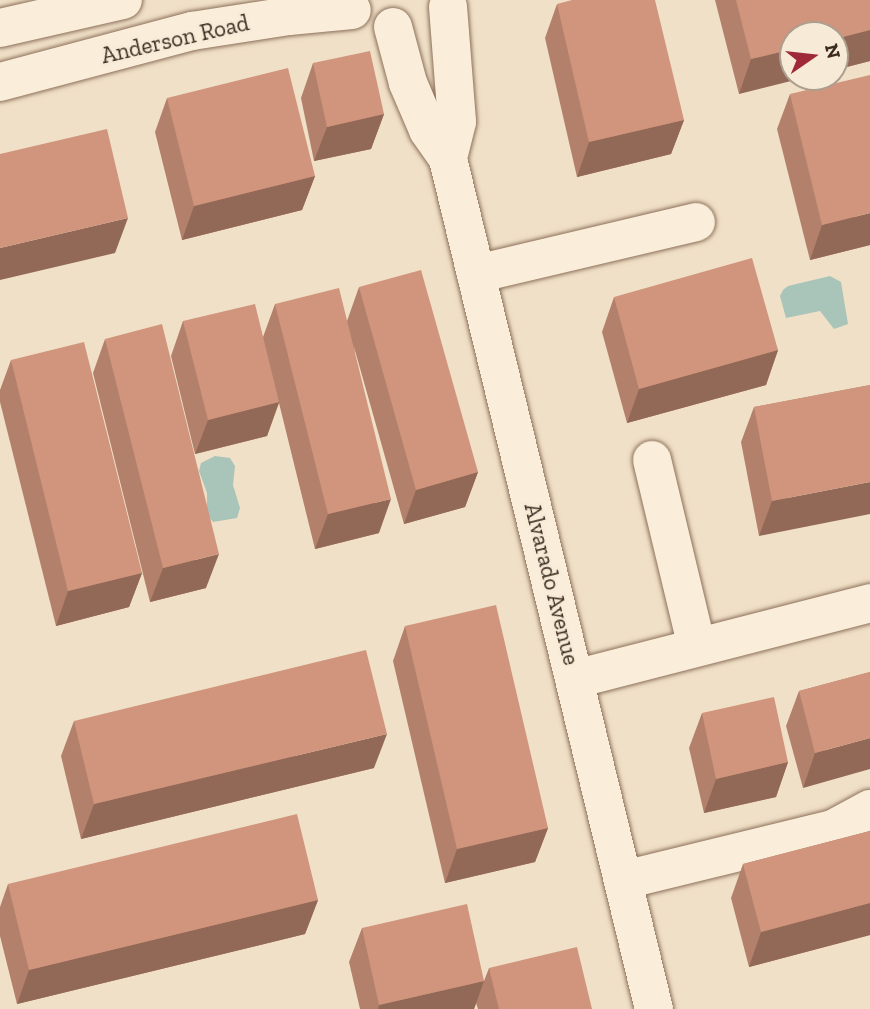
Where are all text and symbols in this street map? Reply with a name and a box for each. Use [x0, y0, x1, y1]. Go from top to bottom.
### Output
street label: Anderson Road [98, 9, 252, 69]
north arrow [779, 21, 849, 91]
text: N [820, 41, 846, 61]
street label: Alvarado Avenue [518, 500, 586, 668]

